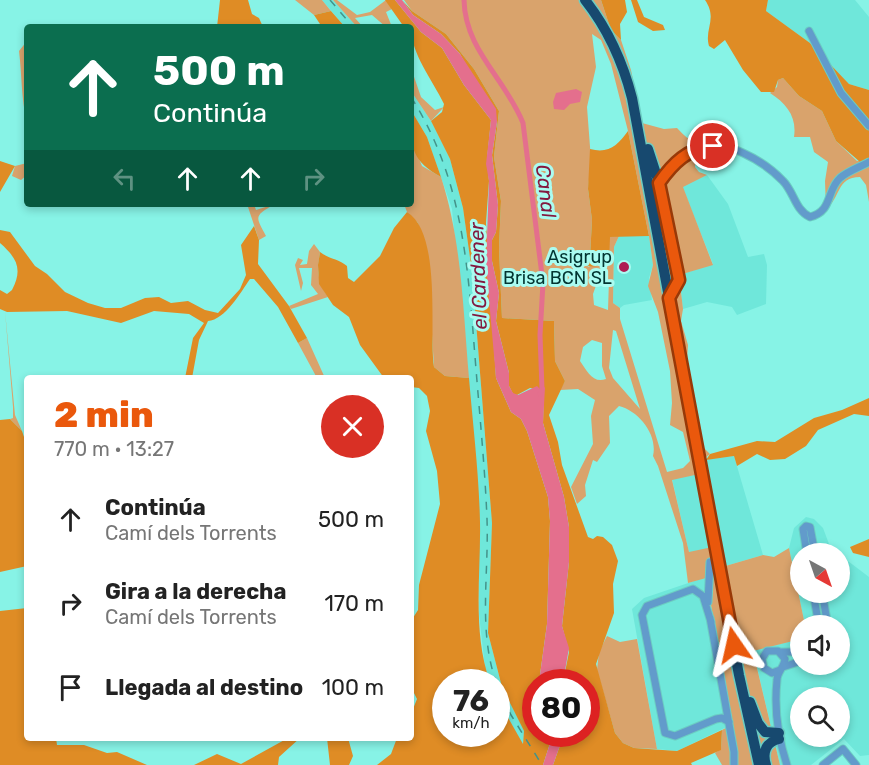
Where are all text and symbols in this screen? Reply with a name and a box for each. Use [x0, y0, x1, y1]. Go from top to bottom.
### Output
text: 500 m [153, 46, 285, 96]
icon: ahead [54, 48, 132, 126]
text: Continúa [153, 97, 267, 129]
pin [687, 120, 738, 171]
icon: arrive [696, 129, 729, 162]
icon: left [108, 162, 141, 195]
icon: ahead [171, 162, 204, 195]
icon: ahead [234, 162, 267, 195]
icon: right [297, 162, 330, 195]
water label: Canal [531, 163, 561, 220]
water label: el Cardener [464, 220, 492, 330]
place label: Asigrup Brisa BCN SL [503, 246, 612, 289]
marker: Asigrup Brisa BCN SL [617, 260, 631, 274]
text: 2 min [54, 393, 154, 436]
button: close [321, 395, 384, 458]
text: 770 m · 13:27 [54, 437, 174, 461]
text: Continúa [105, 494, 206, 521]
icon: ahead [54, 503, 87, 536]
text: 500 m [318, 506, 384, 533]
text: Camí dels Torrents [105, 521, 277, 545]
north arrow [790, 543, 850, 603]
map controls [790, 543, 850, 747]
text: Gira a la derecha [105, 578, 286, 605]
icon: right [54, 587, 87, 620]
text: 170 m [324, 590, 384, 617]
text: Camí dels Torrents [105, 605, 277, 629]
position arrow [702, 613, 766, 677]
button: sound [790, 615, 850, 675]
speed limit sign: 80 [522, 669, 600, 747]
icon: arrive [54, 671, 87, 704]
text: Llegada al destino [105, 674, 303, 701]
text: 100 m [322, 674, 384, 701]
text: 76 [453, 683, 489, 719]
button: search [790, 687, 850, 747]
text: km/h [452, 714, 490, 732]

